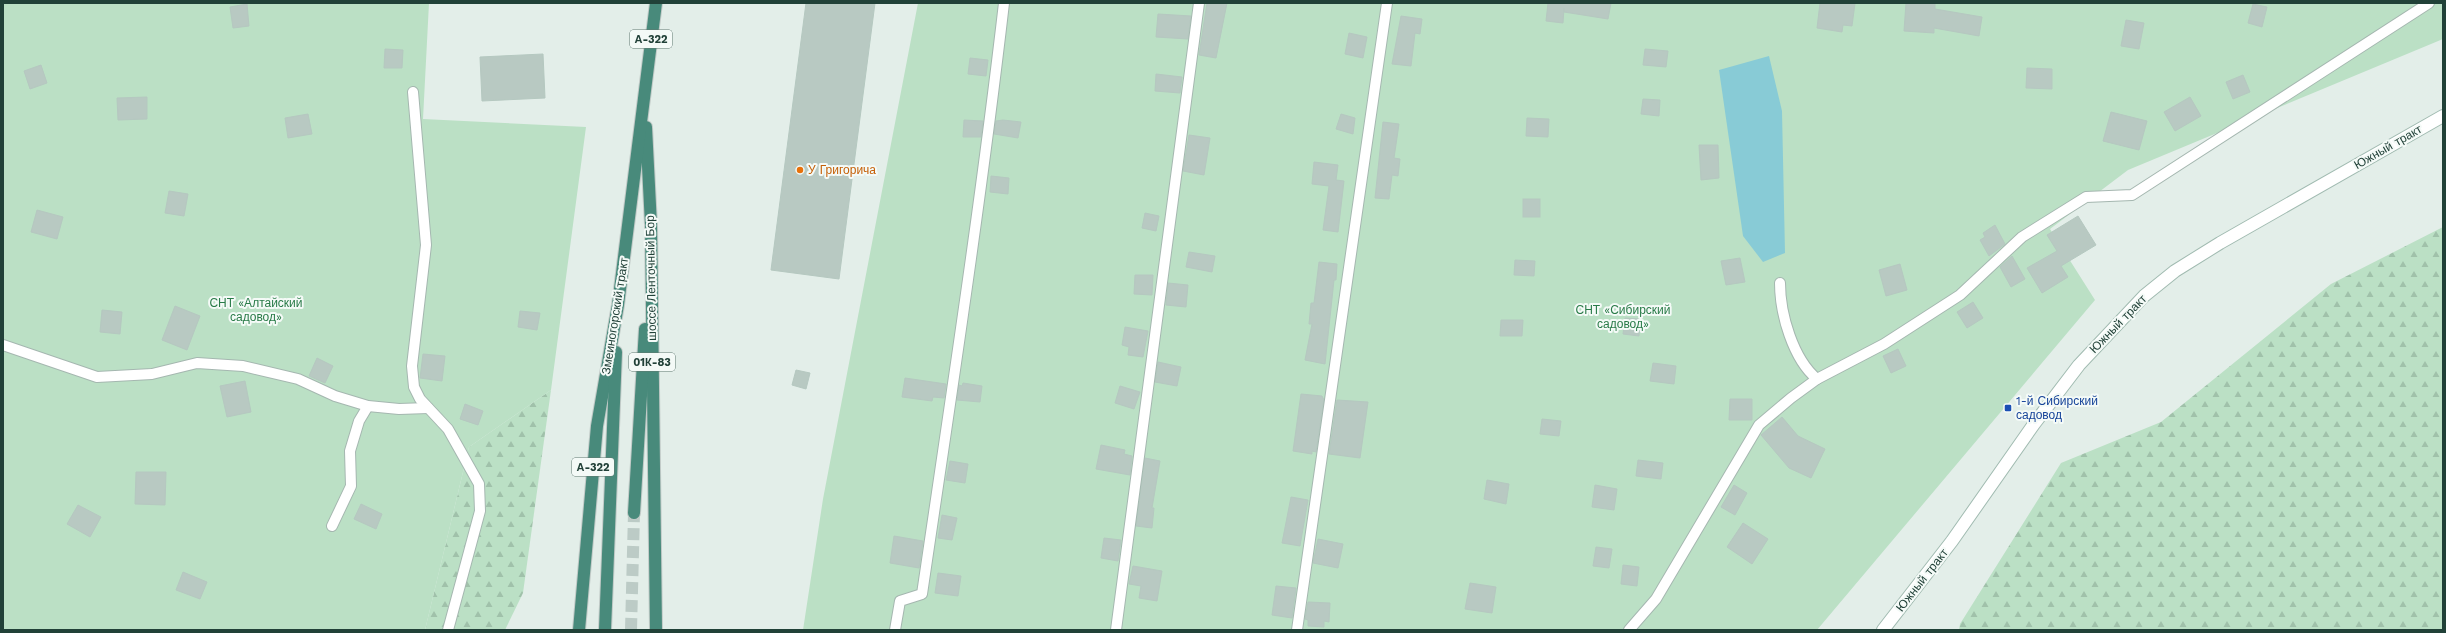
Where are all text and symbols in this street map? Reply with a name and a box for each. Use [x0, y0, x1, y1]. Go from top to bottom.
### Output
road number: А-322 [630, 30, 672, 48]
street label: Южный тракт [2352, 122, 2425, 172]
place label: У Григорича [808, 163, 876, 177]
marker: У Григорича [795, 165, 805, 175]
street label: шоссе Ленточный Бор [643, 215, 659, 341]
street label: Змеиногорский тракт [599, 256, 631, 375]
street label: Южный тракт [2087, 291, 2150, 356]
park label: СНТ «Алтайский садовод» [209, 296, 303, 324]
park label: СНТ «Сибирский садовод» [1576, 303, 1670, 331]
road number: 01К-83 [629, 353, 675, 371]
place label: 1-й Сибирский садовод [2016, 394, 2098, 422]
marker: 1-й Сибирский садовод [2003, 403, 2013, 413]
road number: А-322 [572, 458, 614, 476]
street label: Южный тракт [1893, 545, 1951, 614]

